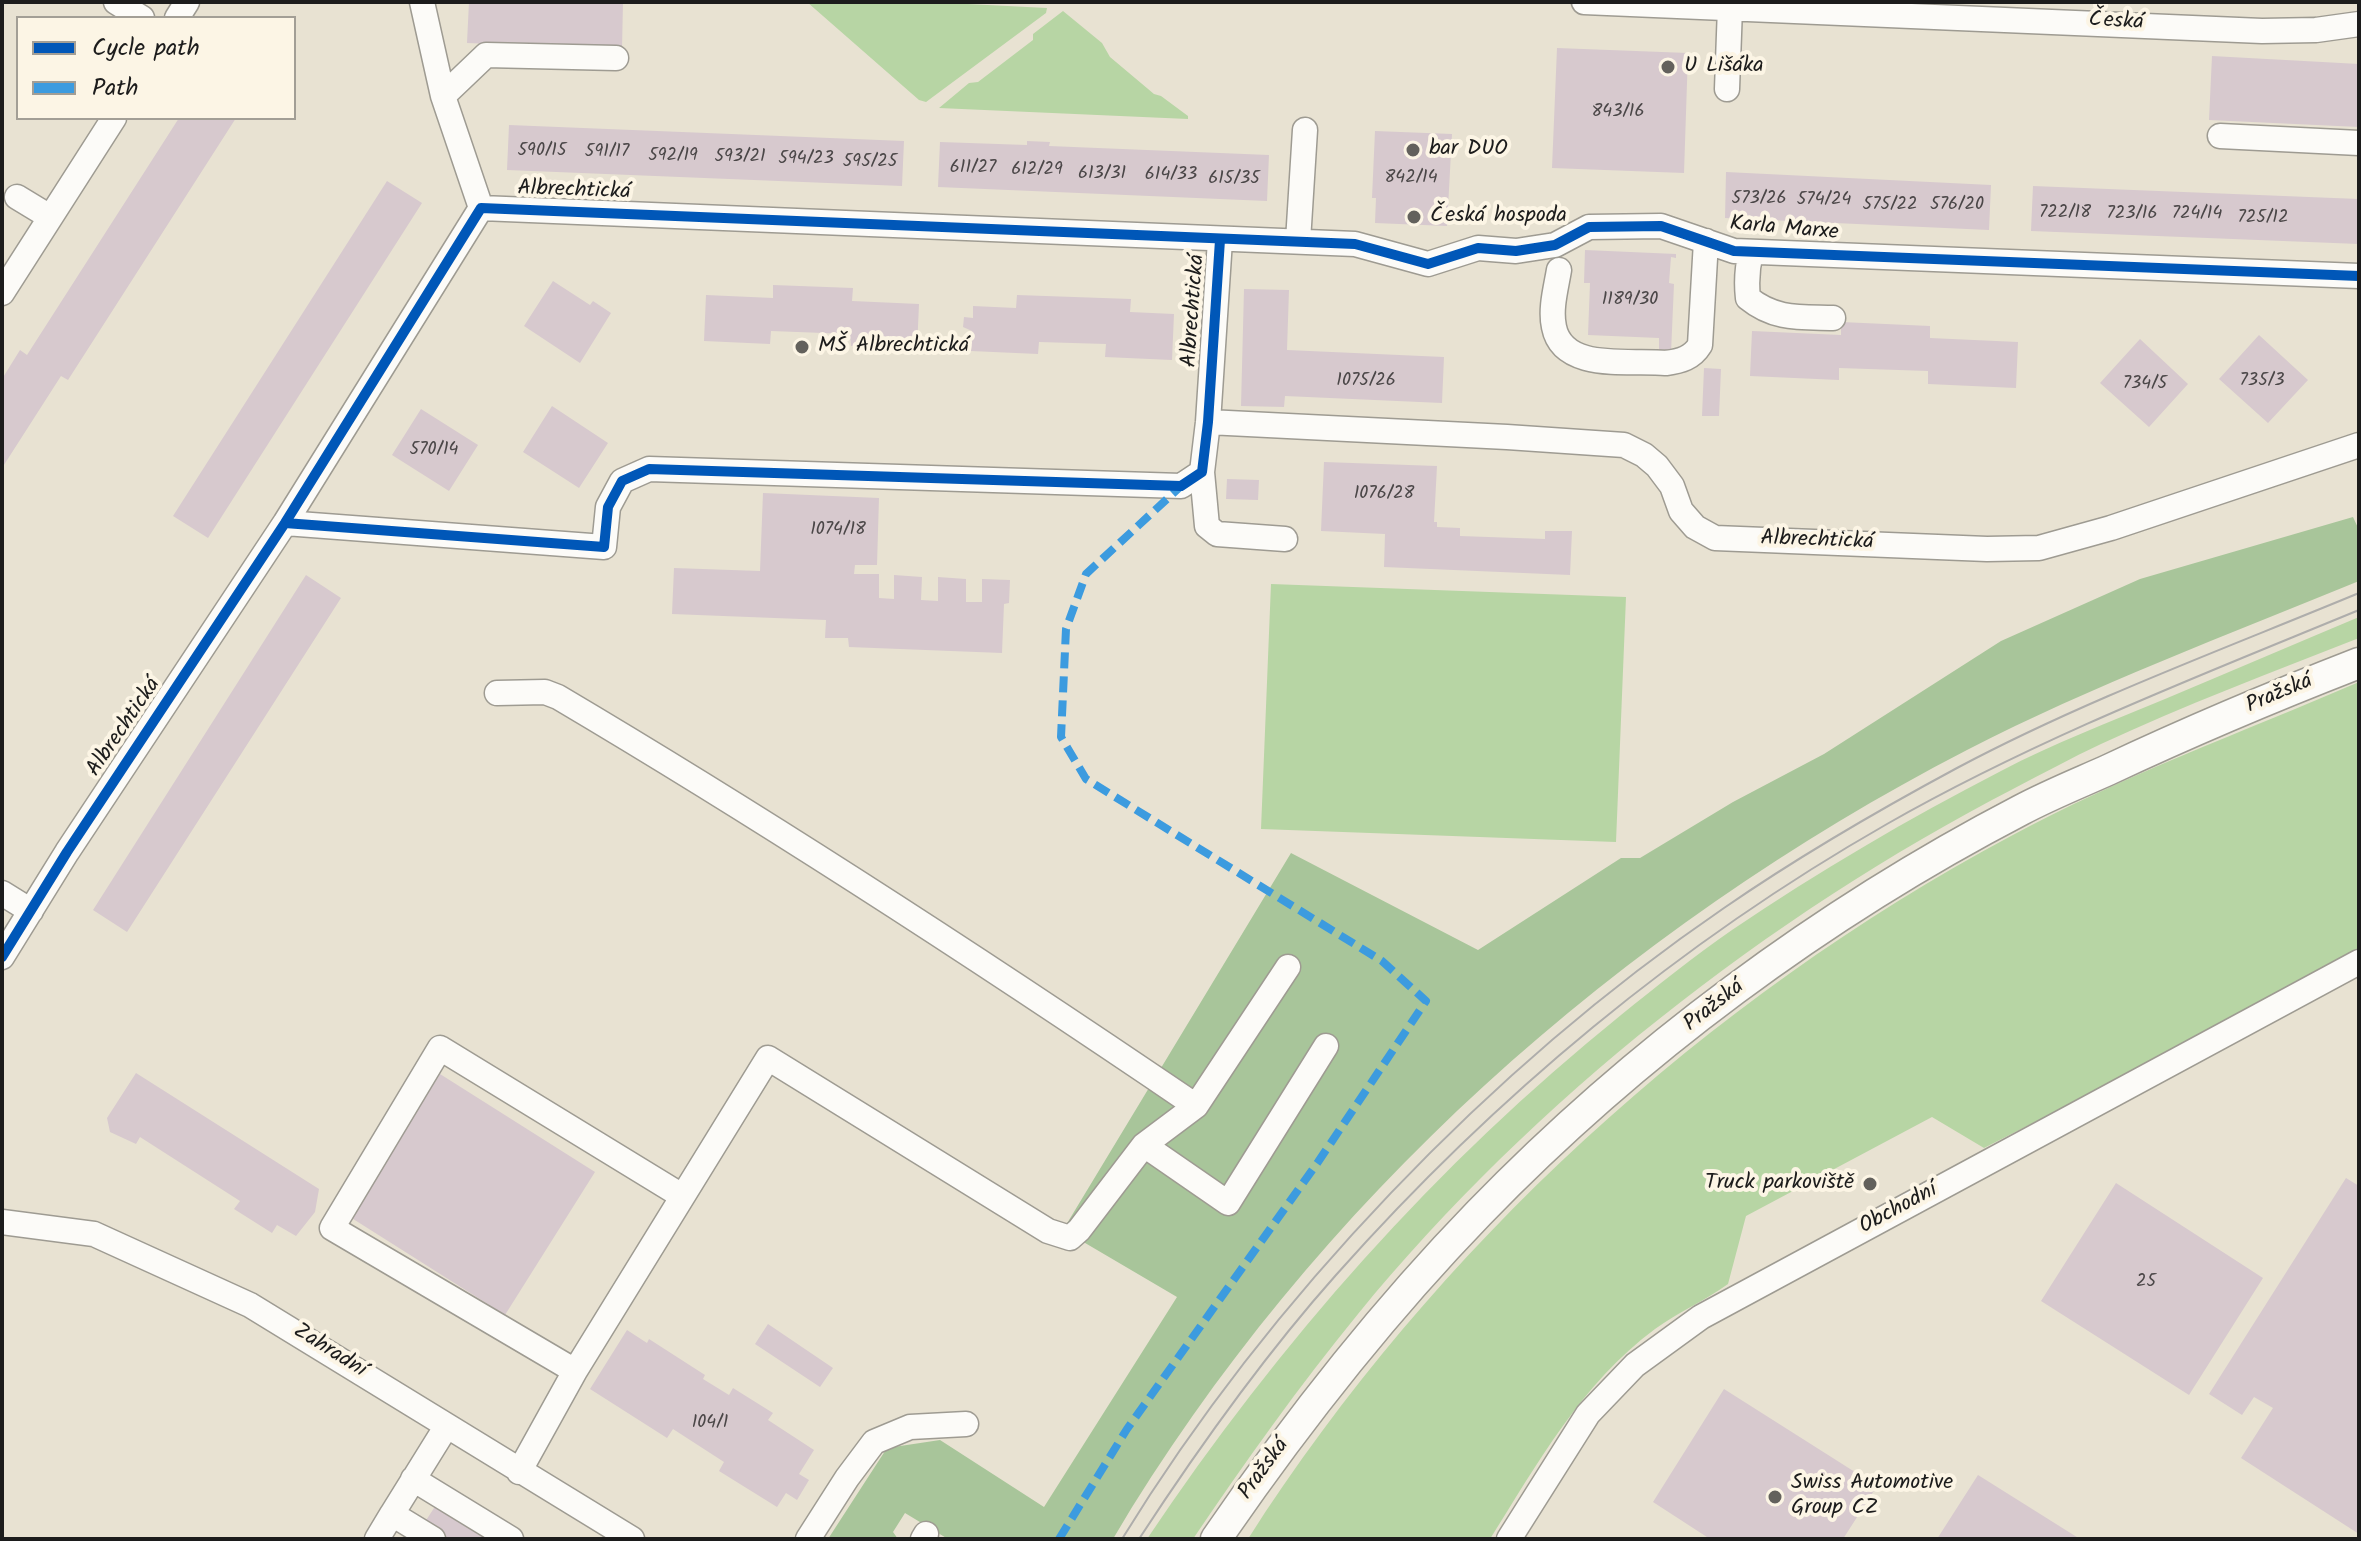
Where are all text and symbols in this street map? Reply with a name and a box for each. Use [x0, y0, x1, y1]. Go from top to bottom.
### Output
street label: Česká [2088, 8, 2144, 38]
legend [16, 16, 296, 120]
text: Cycle path [92, 29, 200, 68]
place label: U Lišáka [1684, 54, 1764, 80]
marker: U Lišáka [1659, 58, 1677, 76]
text: Path [92, 69, 138, 108]
house number: 843/16 [1591, 102, 1645, 124]
place label: bar DUO [1429, 137, 1508, 163]
house number: 590/15 [517, 141, 567, 163]
marker: bar DUO [1404, 141, 1422, 159]
house number: 591/17 [585, 142, 629, 164]
house number: 592/19 [648, 146, 698, 168]
house number: 593/21 [714, 147, 766, 169]
house number: 594/23 [778, 149, 834, 171]
house number: 595/25 [843, 152, 897, 174]
house number: 611/27 [950, 158, 996, 180]
house number: 612/29 [1011, 160, 1063, 182]
house number: 613/31 [1078, 164, 1126, 186]
house number: 614/33 [1145, 165, 1197, 187]
house number: 842/14 [1384, 168, 1438, 190]
house number: 615/35 [1208, 169, 1260, 191]
street label: Albrechtická [517, 177, 631, 207]
house number: 573/26 [1731, 189, 1787, 211]
house number: 574/24 [1797, 190, 1851, 212]
house number: 575/22 [1863, 195, 1917, 217]
house number: 576/20 [1930, 195, 1984, 217]
house number: 722/18 [2039, 203, 2091, 225]
place label: Česká hospoda [1430, 204, 1567, 230]
house number: 723/16 [2106, 204, 2158, 226]
house number: 724/14 [2172, 204, 2222, 226]
marker: Česká hospoda [1405, 208, 1423, 226]
house number: 725/12 [2238, 208, 2288, 230]
street label: Karla Marxe [1728, 212, 1840, 248]
street label: Albrechtická [1178, 254, 1212, 368]
house number: 1189/30 [1602, 290, 1658, 312]
place label: MŠ Albrechtická [818, 334, 969, 360]
marker: MŠ Albrechtická [793, 338, 811, 356]
house number: 1075/26 [1336, 371, 1396, 393]
house number: 735/3 [2240, 371, 2284, 393]
house number: 734/5 [2123, 374, 2167, 396]
house number: 570/14 [410, 440, 458, 462]
house number: 1076/28 [1354, 484, 1414, 506]
house number: 1074/18 [810, 520, 866, 542]
street label: Albrechtická [1760, 527, 1874, 557]
street label: Pražská [2243, 669, 2317, 721]
street label: Albrechtická [82, 674, 168, 782]
street label: Pražská [1680, 975, 1750, 1039]
place label: Truck parkoviště [1705, 1171, 1854, 1197]
marker: Truck parkoviště [1861, 1175, 1879, 1193]
street label: Obchodní [1855, 1179, 1943, 1241]
house number: 25 [2136, 1272, 2156, 1294]
street label: Zahradní [288, 1319, 370, 1385]
house number: 104/1 [692, 1413, 728, 1435]
street label: Pražská [1234, 1434, 1296, 1506]
place label: Swiss Automotive Group CZ [1791, 1471, 1953, 1522]
marker: Swiss Automotive Group CZ [1766, 1488, 1784, 1506]

